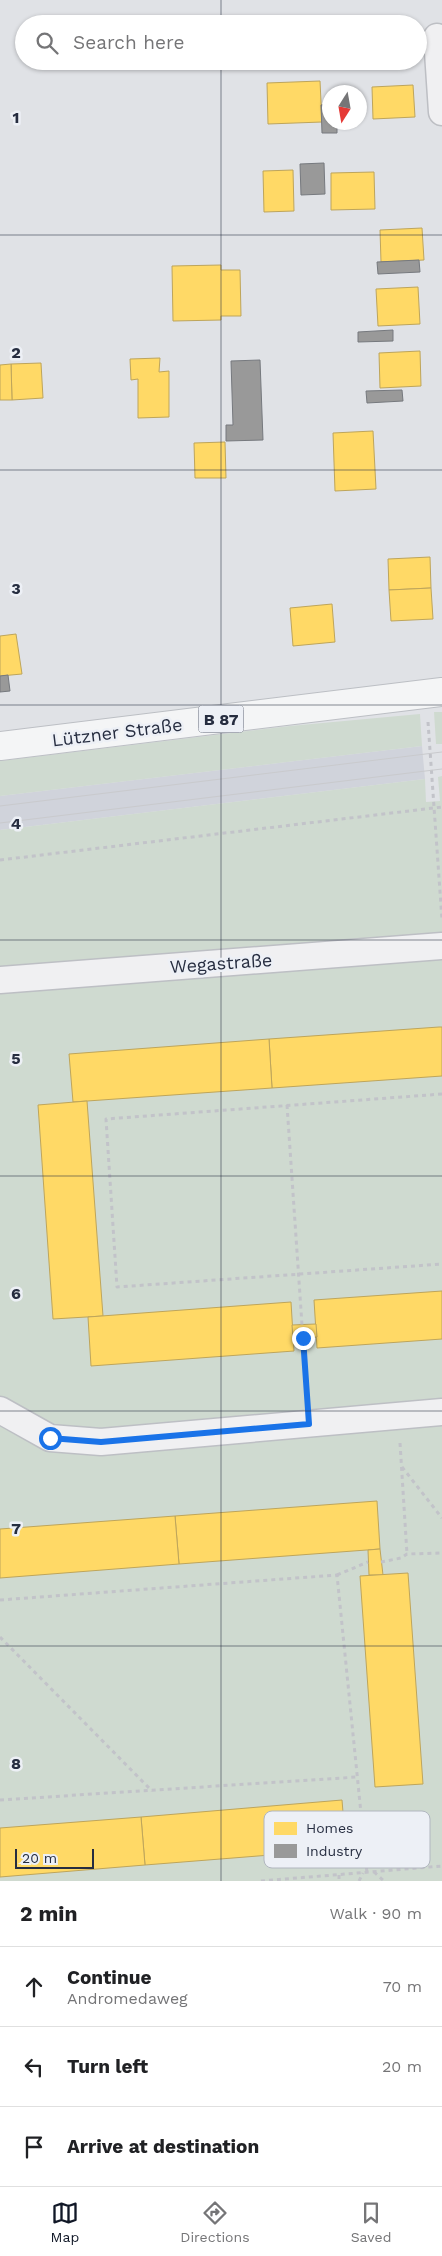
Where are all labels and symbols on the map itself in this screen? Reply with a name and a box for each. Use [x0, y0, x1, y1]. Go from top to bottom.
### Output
north arrow [322, 85, 367, 130]
text: 1 [13, 108, 19, 127]
text: 2 [11, 343, 21, 362]
text: 3 [11, 579, 21, 598]
road number: B 87 [198, 706, 244, 732]
street label: Lützner Straße [51, 714, 183, 750]
text: 4 [11, 814, 21, 833]
street label: Wegastraße [169, 949, 273, 977]
text: 5 [11, 1049, 21, 1068]
text: 6 [11, 1284, 21, 1303]
route end [292, 1327, 315, 1350]
route start [39, 1427, 62, 1450]
text: 7 [11, 1519, 21, 1538]
text: 8 [11, 1754, 21, 1773]
legend [264, 1811, 430, 1868]
text: Homes [306, 1820, 353, 1836]
text: Industry [306, 1843, 363, 1859]
scale bar [15, 1846, 94, 1869]

